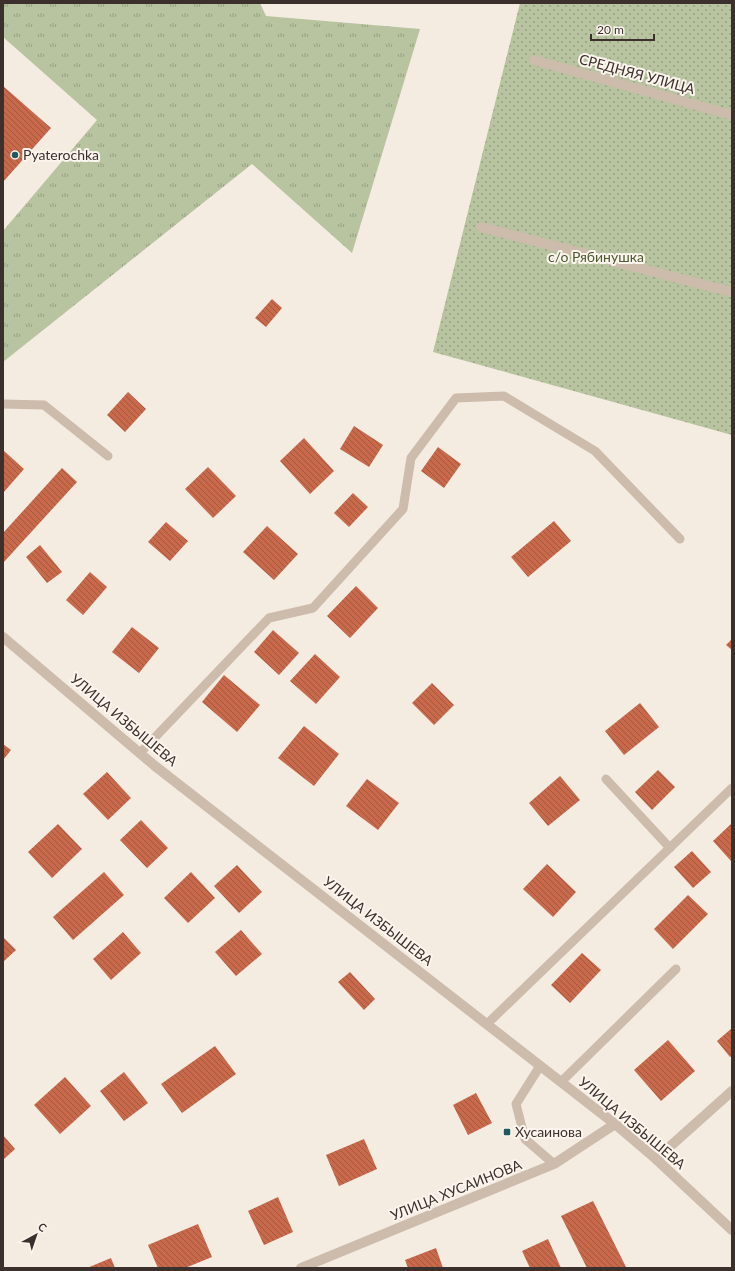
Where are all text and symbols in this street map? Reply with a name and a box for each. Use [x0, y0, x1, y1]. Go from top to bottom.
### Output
scale bar [591, 16, 654, 42]
text: 20 m [597, 22, 624, 37]
street label: СРЕДНЯЯ УЛИЦА [577, 50, 697, 97]
place label: Pyaterochka [23, 146, 99, 163]
marker: Pyaterochka [10, 150, 20, 160]
park label: с/о Рябинушка [548, 248, 644, 265]
street label: УЛИЦА ИЗБЫШЕВА [67, 670, 182, 770]
street label: УЛИЦА ИЗБЫШЕВА [320, 873, 437, 969]
street label: УЛИЦА ИЗБЫШЕВА [575, 1073, 690, 1173]
place label: Хусаинова [515, 1123, 582, 1140]
marker: Хусаинова [502, 1127, 512, 1137]
street label: УЛИЦА ХУСАИНОВА [388, 1155, 524, 1224]
north arrow [16, 1215, 56, 1255]
text: С [36, 1220, 50, 1235]

